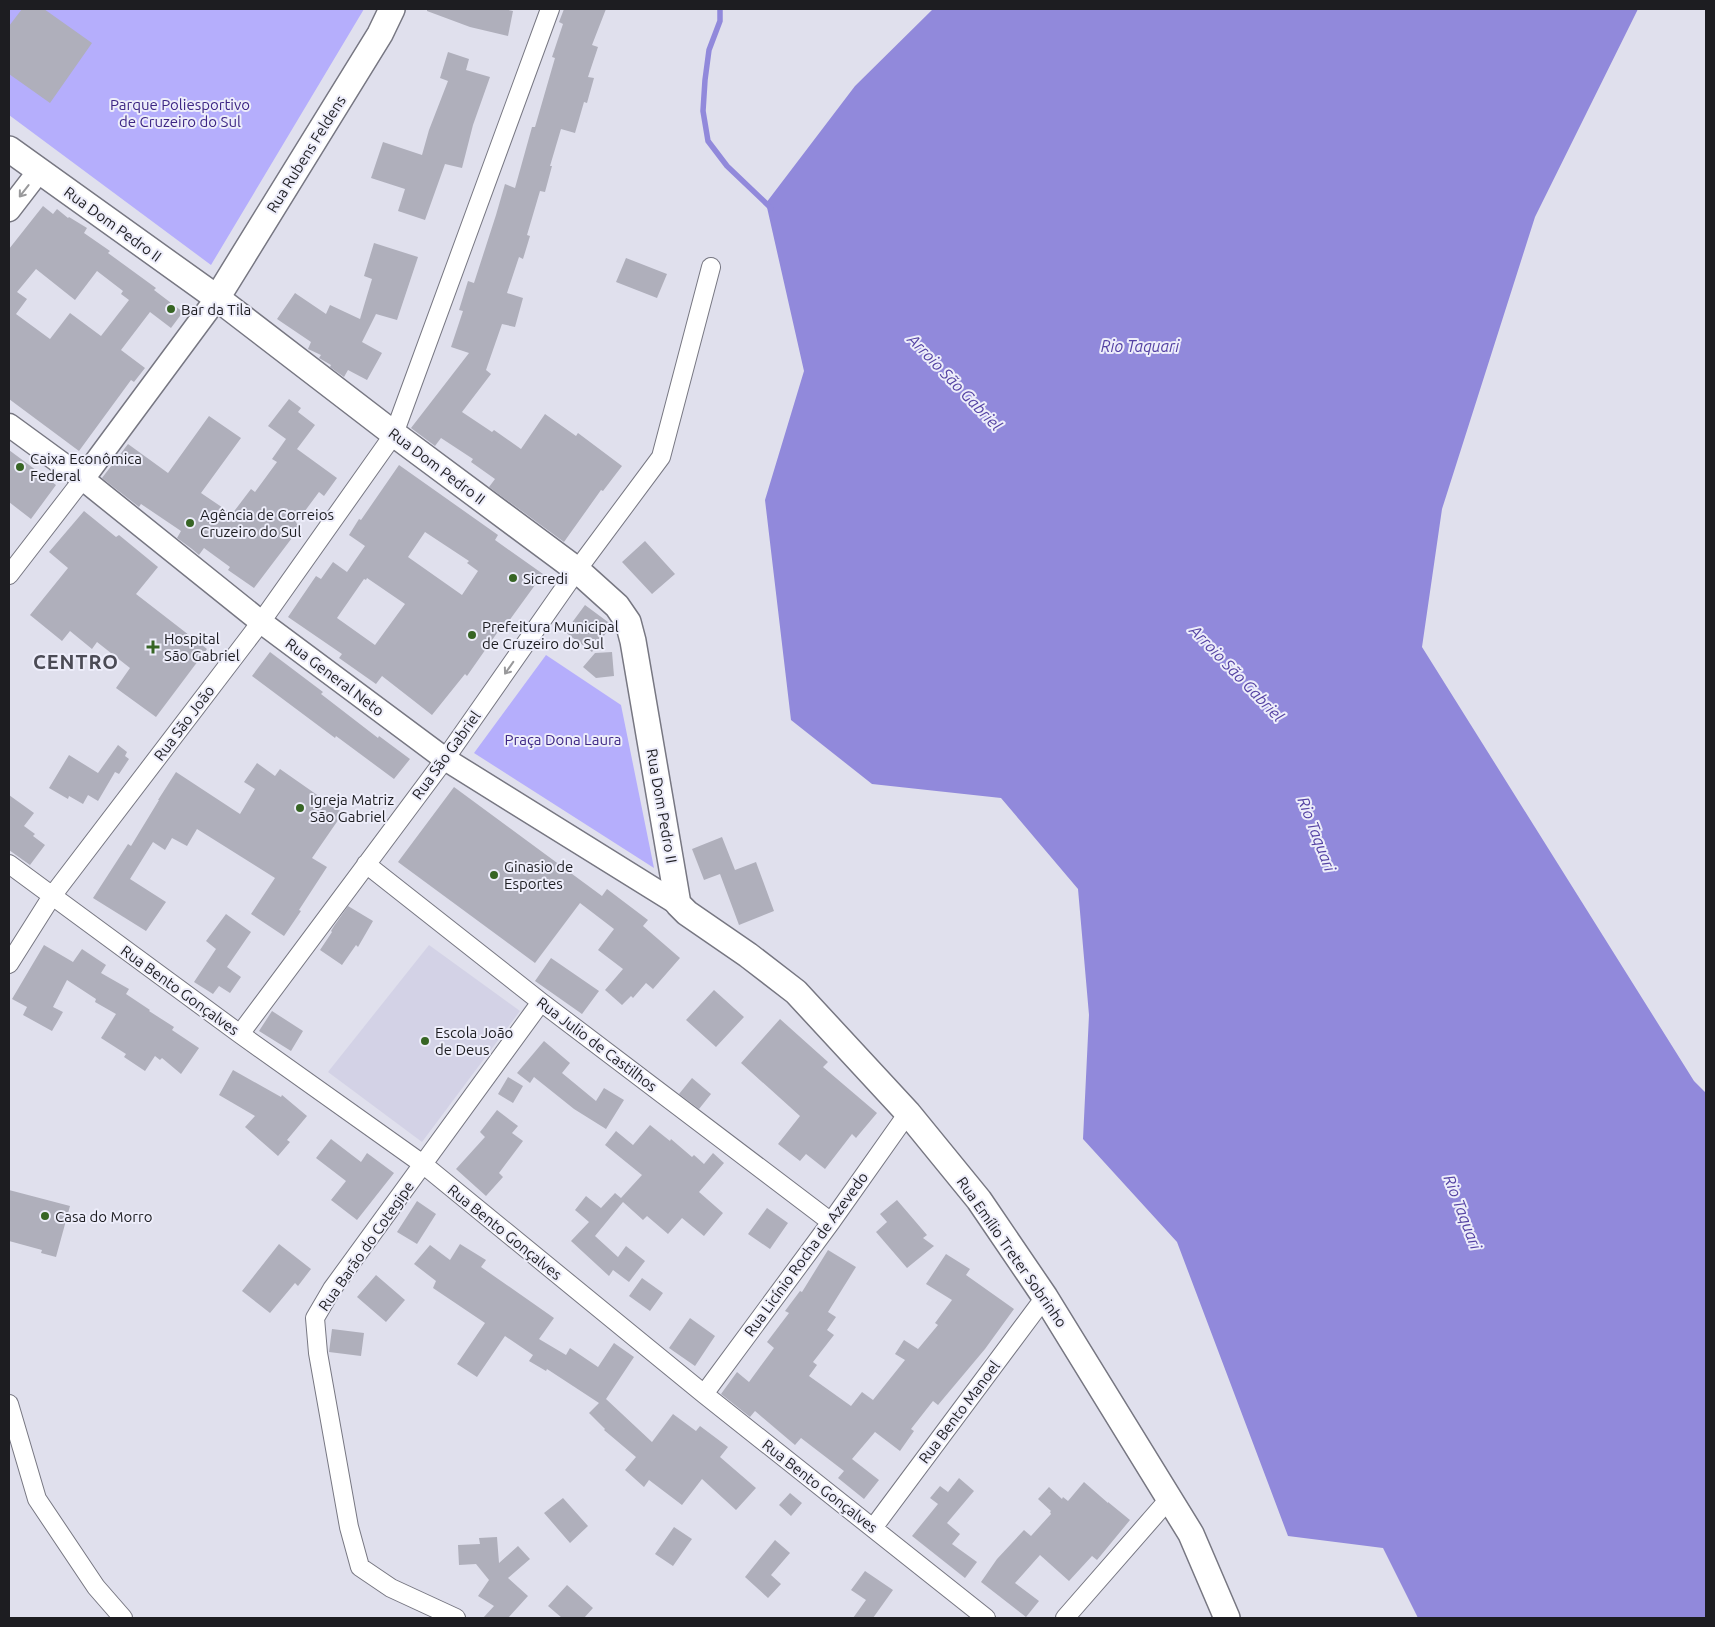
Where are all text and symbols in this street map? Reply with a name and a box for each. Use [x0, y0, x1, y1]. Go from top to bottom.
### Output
street label: Rua Rubens Feldens [263, 92, 349, 216]
park label: Parque Poliesportivo de Cruzeiro do Sul [110, 96, 250, 130]
street label: Rua Dom Pedro II [61, 183, 165, 265]
one-way arrow [19, 184, 29, 198]
place label: Bar da Tila [181, 301, 251, 318]
marker: Bar da Tila [165, 303, 177, 315]
water label: Arroio São Gabriel [904, 329, 1006, 434]
water label: Rio Taquari [1101, 337, 1180, 355]
street label: Rua Dom Pedro II [386, 424, 488, 508]
place label: Caixa Econômica Federal [30, 450, 142, 484]
marker: Caixa Econômica Federal [14, 461, 26, 473]
place label: Agência de Correios Cruzeiro do Sul [200, 506, 334, 540]
marker: Agência de Correios Cruzeiro do Sul [184, 517, 196, 529]
place label: Sicredi [523, 570, 568, 587]
marker: Sicredi [507, 572, 519, 584]
place label: Prefeitura Municipal de Cruzeiro do Sul [482, 618, 619, 652]
water label: Arroio São Gabriel [1186, 620, 1288, 725]
marker: Prefeitura Municipal de Cruzeiro do Sul [466, 629, 478, 641]
place label: Hospital São Gabriel [164, 630, 240, 664]
street label: Rua General Neto [283, 635, 387, 719]
marker: Hospital São Gabriel [146, 640, 160, 654]
district label: CENTRO [33, 650, 119, 673]
one-way arrow [504, 661, 514, 675]
street label: Rua São João [150, 682, 218, 764]
street label: Rua São Gabriel [408, 708, 484, 802]
park label: Praça Dona Laura [505, 731, 621, 748]
street label: Rua Dom Pedro II [644, 747, 680, 865]
place label: Igreja Matriz São Gabriel [310, 791, 394, 825]
water label: Rio Taquari [1295, 794, 1340, 875]
marker: Igreja Matriz São Gabriel [294, 802, 306, 814]
place label: Ginasio de Esportes [504, 858, 573, 892]
marker: Ginasio de Esportes [488, 869, 500, 881]
street label: Rua Bento Gonçalves [118, 942, 242, 1038]
street label: Rua Julio de Castilhos [534, 993, 660, 1095]
place label: Escola João de Deus [435, 1024, 513, 1058]
marker: Escola João de Deus [419, 1035, 431, 1047]
street label: Rua Licínio Rocha de Azevedo [741, 1169, 871, 1339]
water label: Rio Taquari [1441, 1172, 1486, 1253]
street label: Rua Emílio Treter Sobrinho [954, 1174, 1070, 1330]
street label: Rua Barão do Cotegipe [315, 1178, 417, 1314]
street label: Rua Bento Gonçalves [445, 1181, 565, 1283]
place label: Casa do Morro [55, 1208, 153, 1225]
marker: Casa do Morro [39, 1210, 51, 1222]
street label: Rua Bento Manoel [915, 1357, 1003, 1467]
street label: Rua Bento Gonçalves [759, 1436, 881, 1536]

